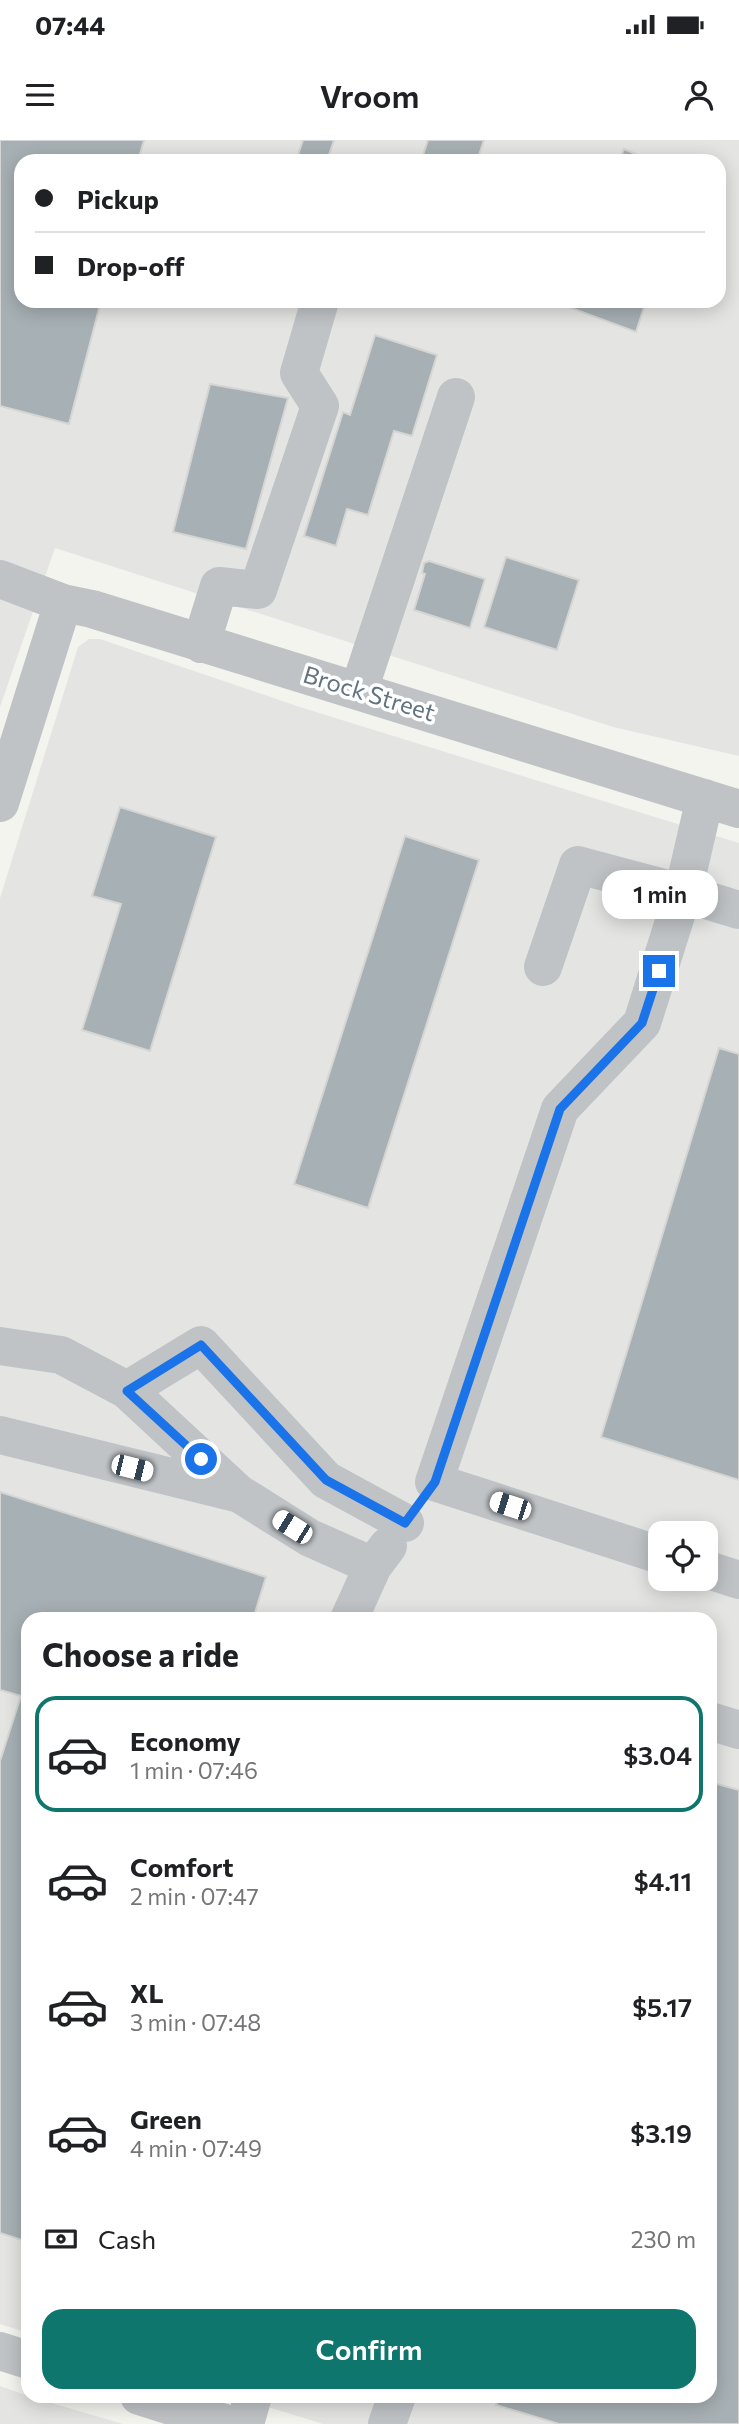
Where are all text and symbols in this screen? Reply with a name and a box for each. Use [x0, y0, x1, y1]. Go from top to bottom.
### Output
text: 07:44 [35, 9, 105, 40]
text: Vroom [320, 75, 419, 115]
icon: menu [21, 76, 59, 114]
icon: person [680, 76, 718, 114]
text: Pickup [77, 183, 159, 214]
text: Drop-off [77, 250, 184, 281]
street label: Brock Street [300, 659, 439, 726]
callout: 1 min [601, 870, 717, 918]
text: 1 min [633, 880, 687, 908]
route end [643, 955, 675, 987]
route start [185, 1443, 217, 1475]
car [110, 1453, 155, 1483]
car [487, 1490, 534, 1522]
car [269, 1507, 316, 1547]
map controls [648, 1521, 718, 1591]
button: locate [648, 1521, 718, 1591]
text: Choose a ride [42, 1634, 239, 1674]
icon: car [46, 1723, 109, 1786]
text: Economy [130, 1725, 241, 1756]
text: $3.04 [623, 1739, 692, 1770]
text: 1 min · 07:46 [130, 1756, 258, 1784]
icon: car [46, 1849, 109, 1912]
text: Comfort [130, 1851, 233, 1882]
text: $4.11 [634, 1865, 692, 1896]
text: 2 min · 07:47 [130, 1882, 259, 1910]
icon: car [46, 1975, 109, 2038]
text: XL [130, 1977, 164, 2008]
text: $5.17 [632, 1991, 692, 2022]
text: 3 min · 07:48 [130, 2008, 261, 2036]
icon: car [46, 2101, 109, 2164]
text: Green [130, 2103, 202, 2134]
text: $3.19 [630, 2117, 692, 2148]
text: 4 min · 07:49 [130, 2134, 262, 2162]
icon: cash [42, 2220, 80, 2258]
text: Cash [98, 2223, 156, 2254]
text: 230 m [631, 2225, 696, 2253]
button: Confirm [42, 2309, 696, 2389]

